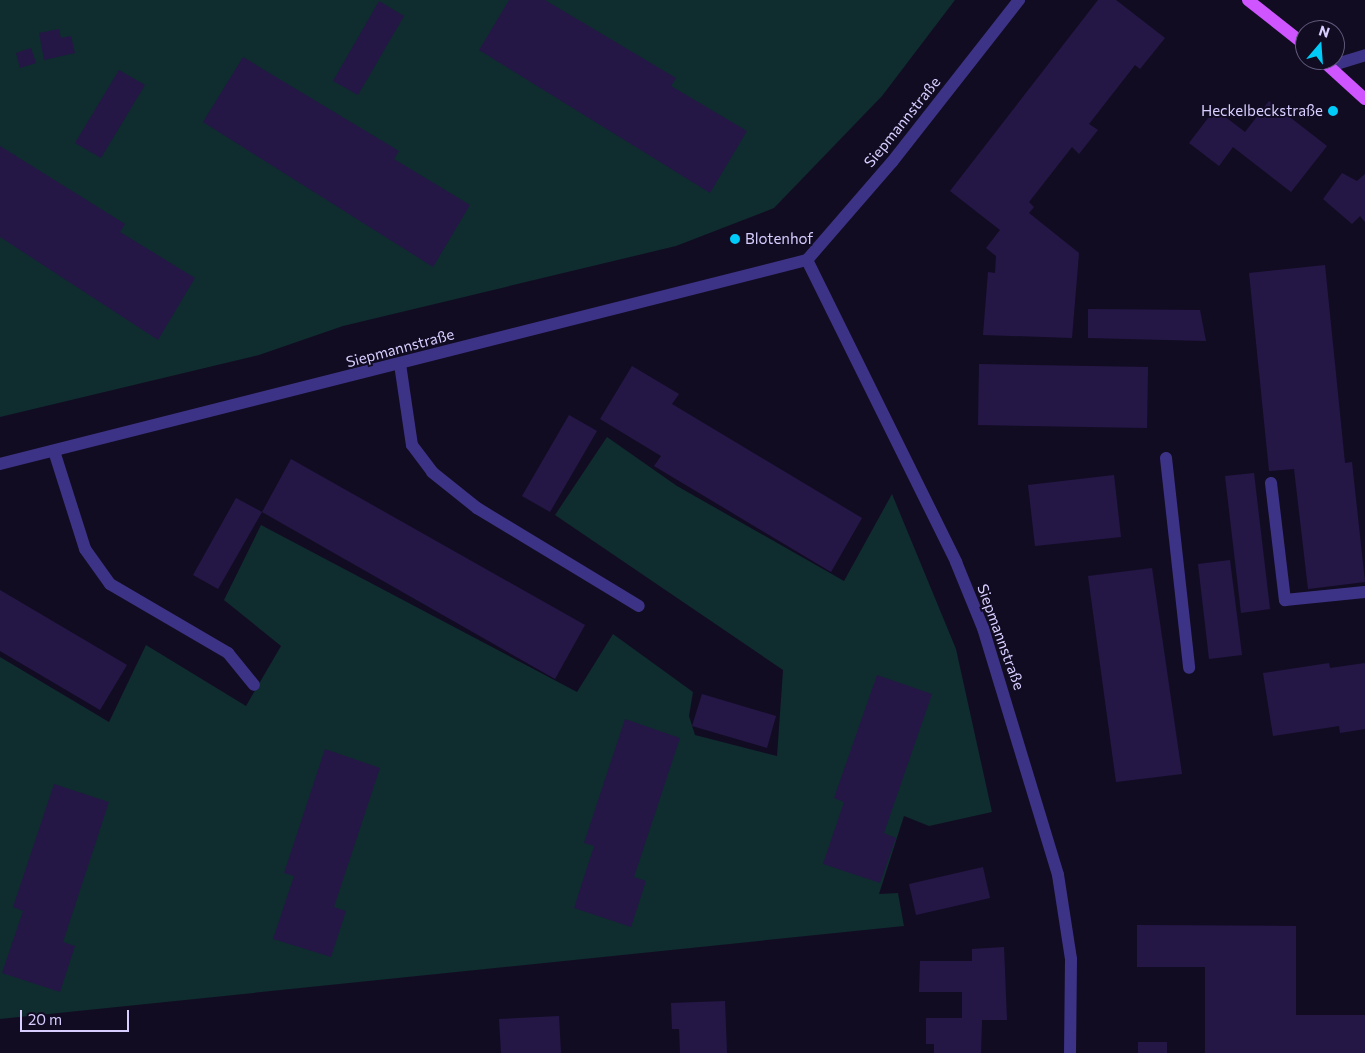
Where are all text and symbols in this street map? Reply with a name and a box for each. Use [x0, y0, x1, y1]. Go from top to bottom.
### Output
north arrow [1295, 20, 1345, 70]
text: N [1317, 22, 1332, 41]
street label: Siepmannstraße [860, 73, 944, 171]
place label: Heckelbeckstraße [1201, 102, 1323, 120]
marker: Heckelbeckstraße [1327, 105, 1339, 117]
place label: Blotenhof [745, 230, 813, 248]
marker: Blotenhof [729, 233, 741, 245]
street label: Siepmannstraße [344, 325, 456, 371]
street label: Siepmannstraße [974, 582, 1028, 692]
scale bar [22, 1000, 131, 1032]
text: 20 m [28, 1010, 62, 1028]

